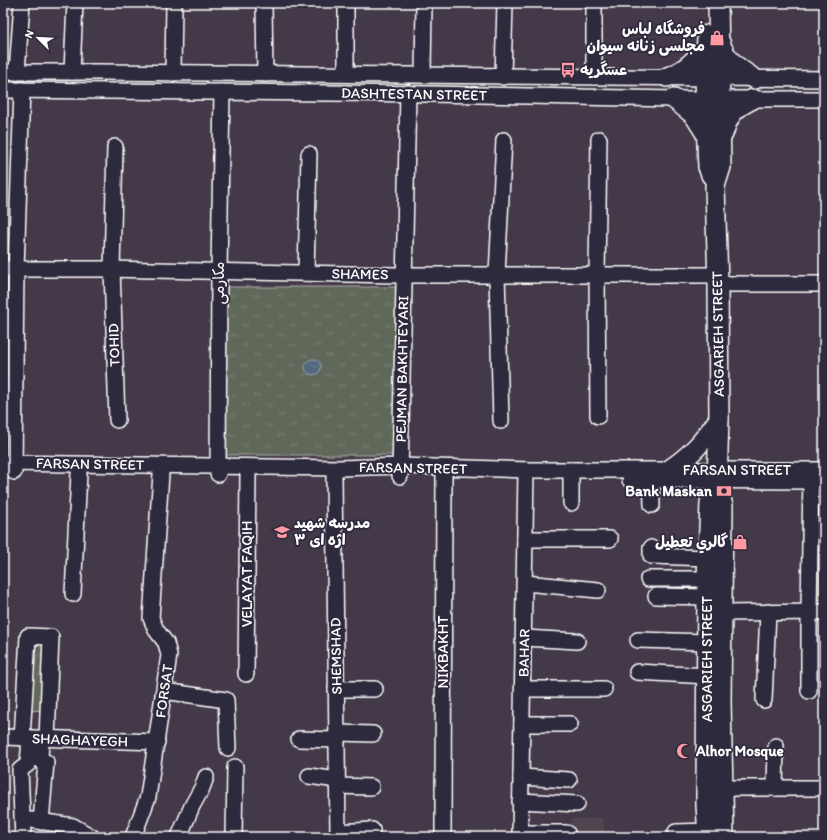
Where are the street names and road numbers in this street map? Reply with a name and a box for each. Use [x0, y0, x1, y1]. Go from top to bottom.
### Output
street label: DASHTESTAN STREET [341, 84, 488, 104]
street label: مکارمی [210, 261, 229, 305]
street label: SHAMES [331, 265, 389, 283]
street label: ASGARIEH STREET [708, 270, 728, 397]
street label: PEJMAN BAKHTEYARI [392, 295, 412, 443]
street label: TOHID [104, 323, 124, 367]
street label: FARSAN STREET [36, 454, 145, 474]
street label: FARSAN STREET [359, 458, 468, 478]
street label: FARSAN STREET [683, 461, 792, 479]
street label: VELAYAT FAQIH [238, 521, 256, 627]
street label: ASGARIEH STREET [698, 595, 716, 722]
street label: NIKBAKHT [434, 615, 452, 688]
street label: SHEMSHAD [326, 617, 346, 695]
street label: BAHAR [515, 629, 533, 677]
street label: FORSAT [151, 662, 177, 719]
street label: SHAGHAYEGH [32, 729, 128, 751]

